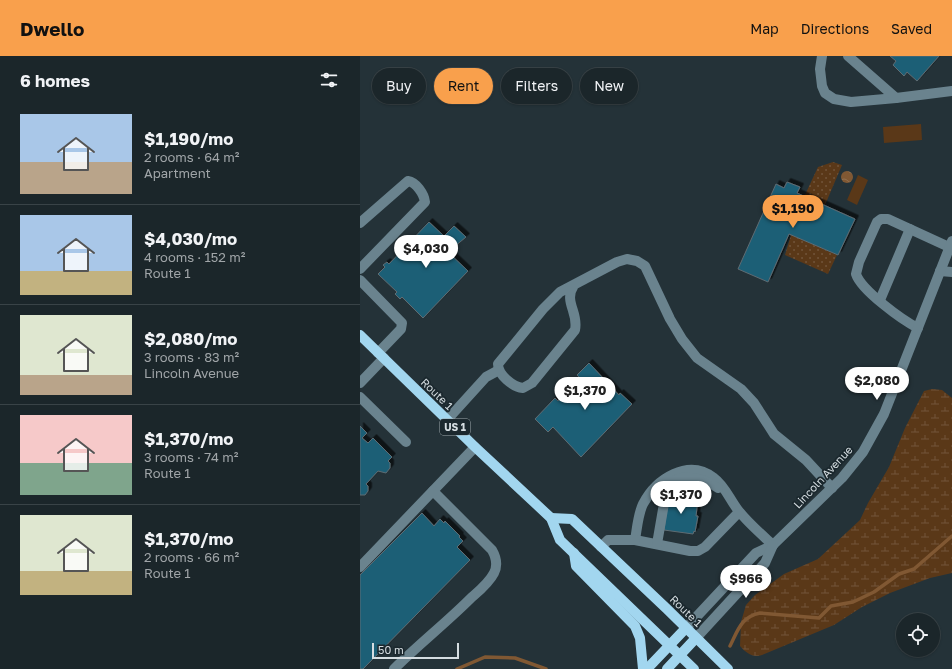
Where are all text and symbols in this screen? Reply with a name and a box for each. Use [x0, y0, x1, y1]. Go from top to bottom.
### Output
text: Dwello [20, 17, 85, 40]
text: Map [750, 20, 779, 37]
text: Directions [801, 20, 869, 37]
text: Saved [891, 20, 932, 37]
chip: Buy [372, 68, 426, 104]
chip: Rent [434, 68, 493, 104]
chip: Filters [501, 68, 572, 104]
chip: New [580, 68, 638, 104]
icon: filters [318, 69, 340, 91]
text: 6 homes [20, 70, 90, 91]
text: $1,190/mo [144, 128, 233, 149]
icon: home [52, 130, 100, 178]
text: 2 rooms · 64 m² [144, 149, 239, 165]
text: Apartment [144, 165, 211, 181]
pin: $1,190 [760, 195, 826, 229]
text: $1,190 [772, 200, 814, 216]
text: $4,030/mo [144, 228, 237, 249]
icon: home [52, 231, 100, 279]
pin: $4,030 [393, 235, 459, 269]
text: $4,030 [403, 240, 449, 256]
text: 4 rooms · 152 m² [144, 249, 245, 265]
text: Route 1 [144, 265, 191, 281]
text: $2,080/mo [144, 328, 237, 349]
icon: home [52, 331, 100, 379]
text: 3 rooms · 83 m² [144, 349, 239, 365]
text: Lincoln Avenue [144, 365, 239, 381]
pin: $2,080 [844, 367, 910, 401]
text: $2,080 [854, 372, 900, 388]
street label: Route 1 [419, 375, 456, 412]
pin: $1,370 [552, 377, 618, 411]
text: $1,370 [563, 382, 607, 398]
road number: US 1 [440, 419, 470, 435]
text: $1,370/mo [144, 428, 234, 449]
icon: home [52, 431, 100, 479]
street label: Lincoln Avenue [790, 443, 855, 511]
text: 3 rooms · 74 m² [144, 449, 238, 465]
text: Route 1 [144, 465, 191, 481]
pin: $1,370 [648, 481, 714, 515]
text: $1,370 [659, 486, 703, 502]
text: $1,370/mo [144, 528, 234, 549]
icon: home [52, 531, 100, 579]
text: 2 rooms · 66 m² [144, 549, 239, 565]
text: Route 1 [144, 565, 191, 581]
pin: $966 [722, 565, 770, 599]
text: $966 [729, 570, 763, 586]
street label: Route 1 [668, 592, 705, 629]
map controls [896, 613, 940, 657]
button: locate [896, 613, 940, 657]
scale bar [372, 641, 459, 660]
text: 50 m [378, 643, 404, 656]

